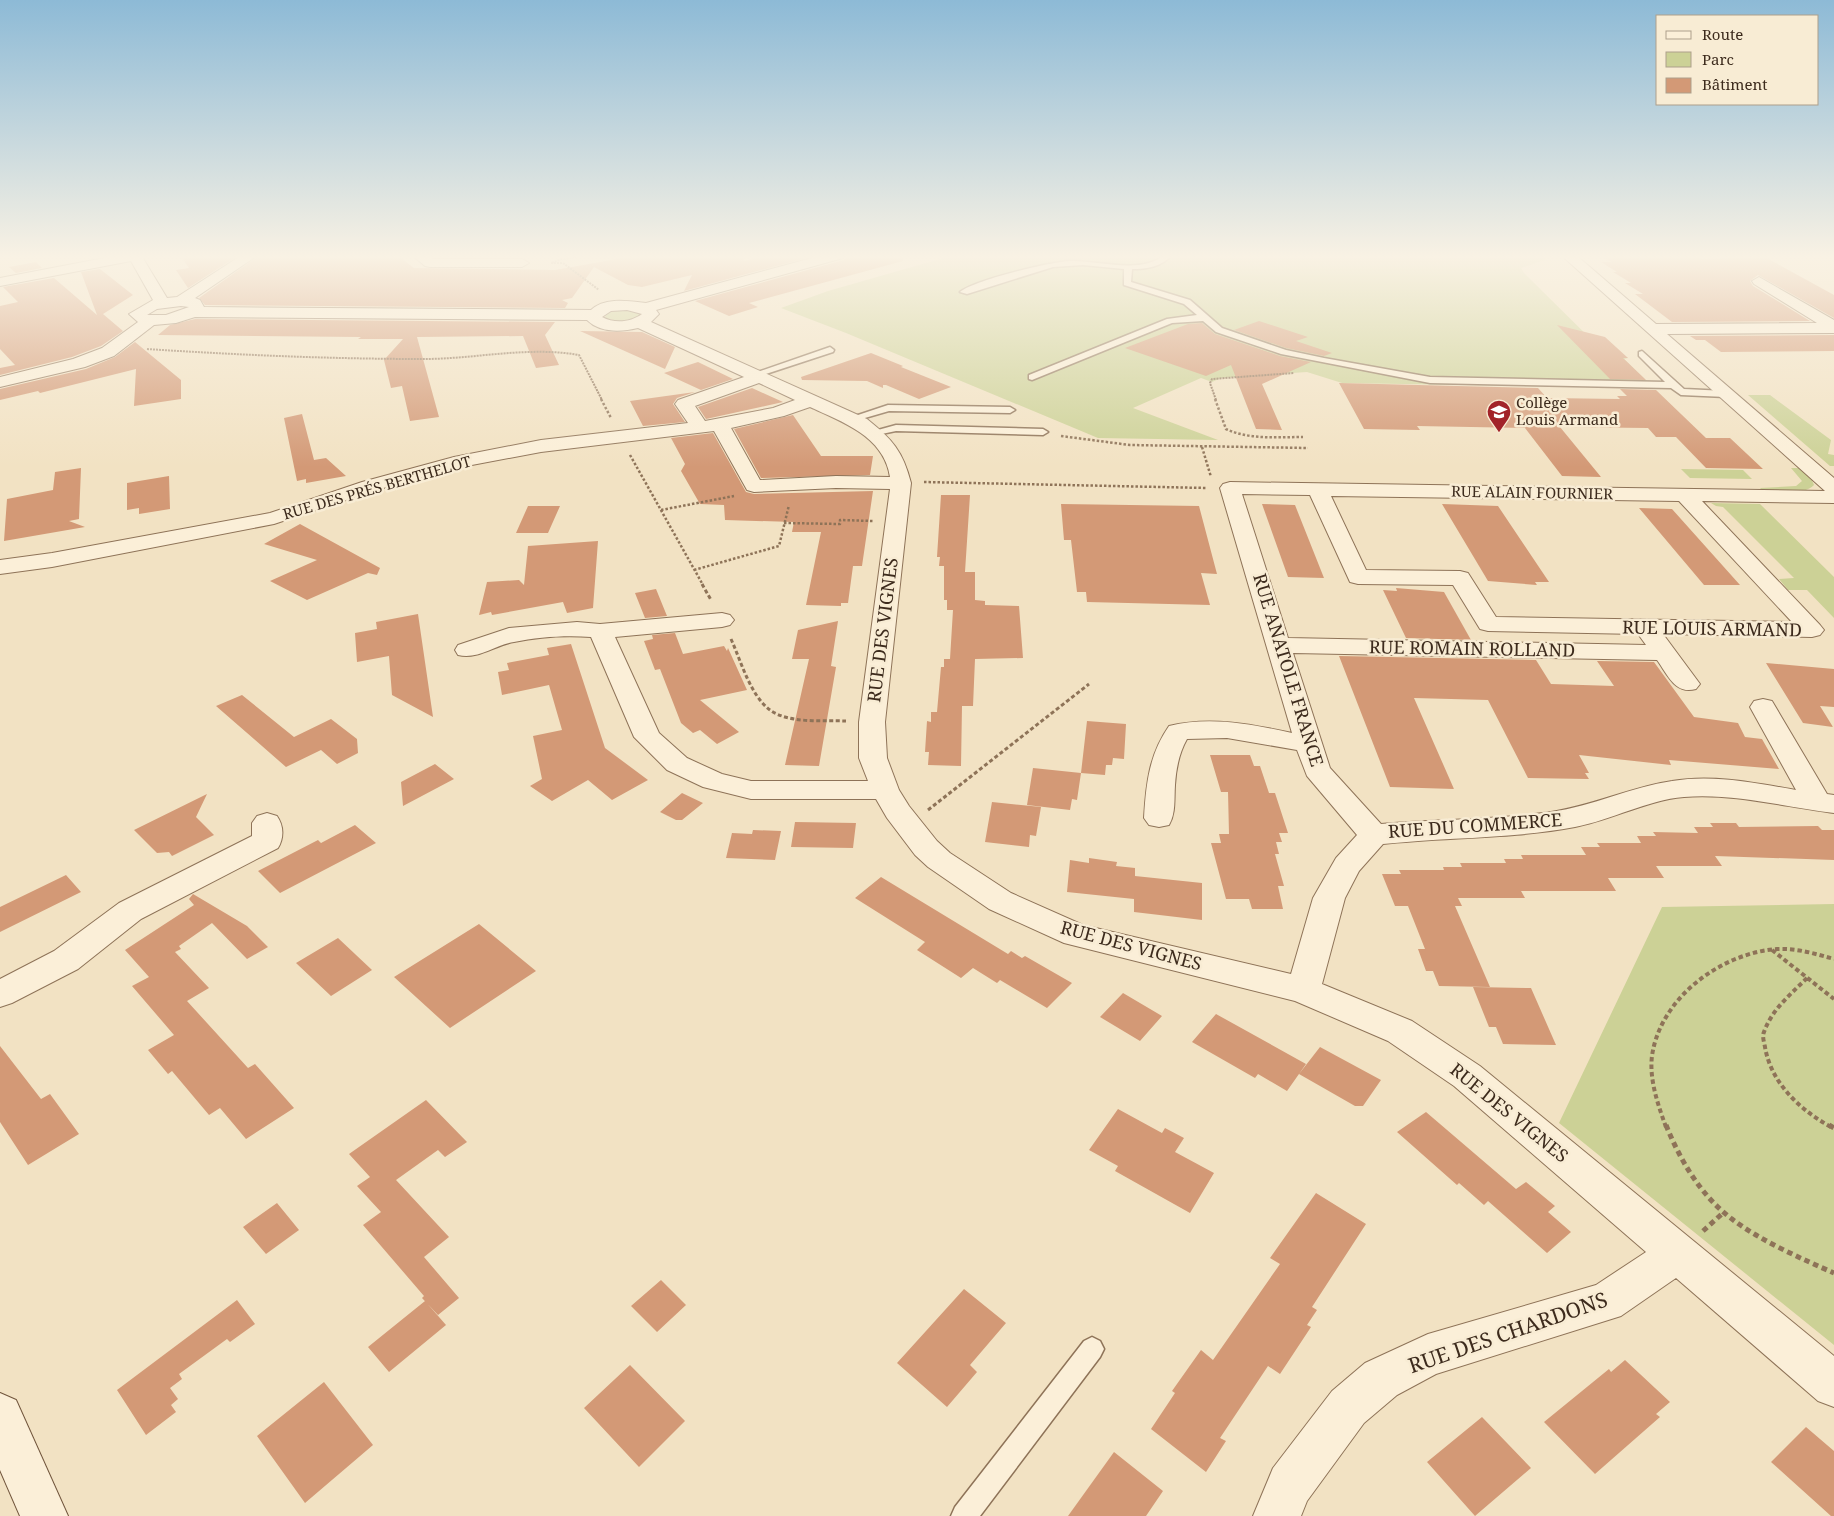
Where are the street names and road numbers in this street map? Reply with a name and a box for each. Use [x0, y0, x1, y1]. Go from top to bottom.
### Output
street label: RUE DES PRÉS BERTHELOT [280, 451, 473, 524]
street label: RUE ALAIN FOURNIER [1451, 481, 1613, 503]
street label: RUE DES VIGNES [861, 556, 903, 704]
street label: RUE ANATOLE FRANCE [1248, 570, 1330, 769]
street label: RUE LOUIS ARMAND [1622, 614, 1802, 642]
street label: RUE ROMAIN ROLLAND [1369, 634, 1576, 662]
street label: RUE DU COMMERCE [1387, 807, 1563, 843]
street label: RUE DES VIGNES [1058, 915, 1205, 975]
street label: RUE DES VIGNES [1446, 1057, 1574, 1167]
street label: RUE DES CHARDONS [1404, 1285, 1611, 1379]

